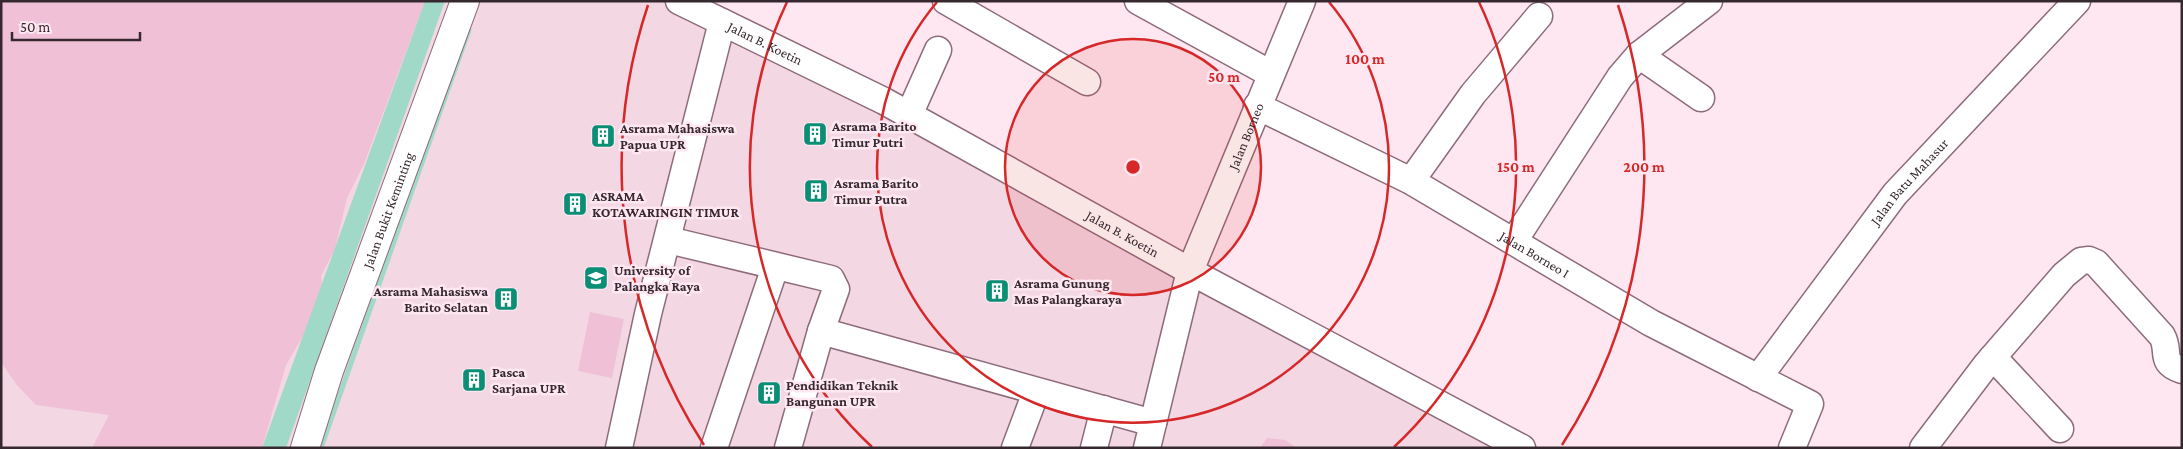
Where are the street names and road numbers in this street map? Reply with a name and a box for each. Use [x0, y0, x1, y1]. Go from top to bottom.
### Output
street label: Jalan B. Koetin [723, 17, 806, 68]
street label: Jalan Borneo [1224, 100, 1267, 174]
street label: Jalan Batu Mahasur [1866, 135, 1951, 230]
street label: Jalan Bukit Keminting [359, 150, 417, 272]
street label: Jalan B. Koetin [1081, 206, 1162, 260]
street label: Jalan Borneo I [1495, 226, 1572, 281]

